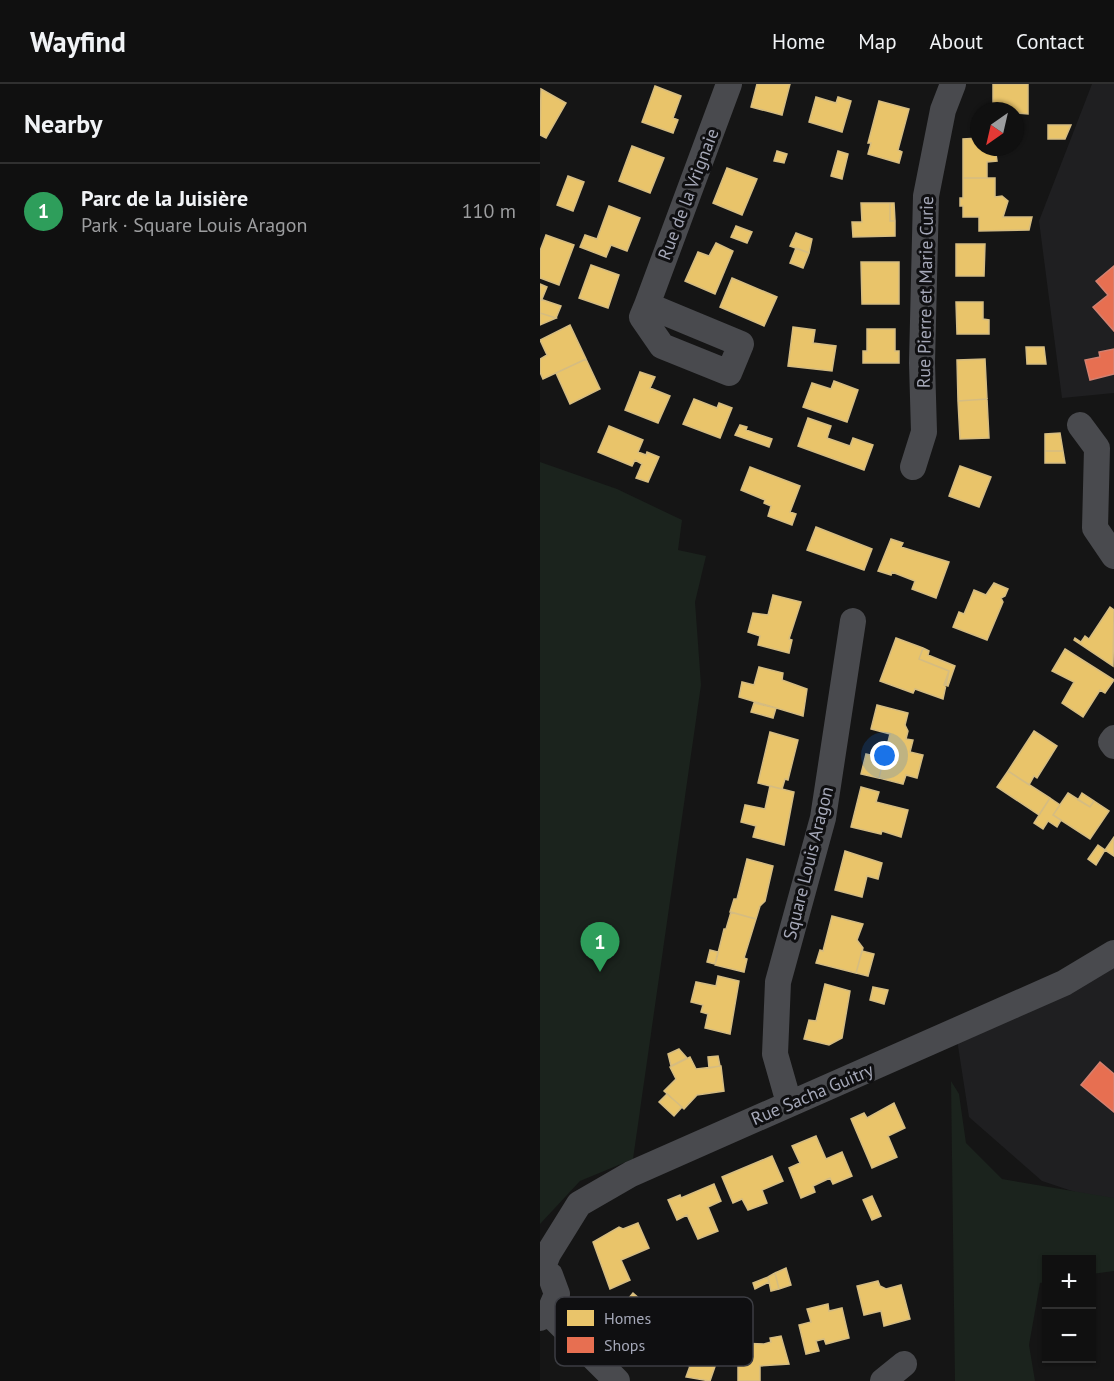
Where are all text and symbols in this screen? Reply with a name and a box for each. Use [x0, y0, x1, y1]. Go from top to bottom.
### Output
text: Wayfind [30, 23, 126, 60]
text: Home [772, 28, 825, 55]
text: Map [858, 28, 897, 55]
text: About [930, 28, 983, 55]
text: Contact [1016, 28, 1084, 55]
north arrow [970, 102, 1024, 156]
text: Nearby [24, 107, 102, 140]
street label: Rue de la Vrignaie [652, 125, 724, 263]
text: Parc de la Juisière [81, 184, 248, 212]
street label: Rue Pierre et Marie Curie [912, 196, 938, 388]
text: 1 [38, 198, 49, 224]
text: 110 m [462, 198, 516, 224]
text: Park · Square Louis Aragon [81, 212, 308, 238]
your location [870, 741, 899, 770]
street label: Square Louis Aragon [778, 784, 838, 942]
pin: 1 [580, 922, 620, 972]
street label: Rue Sacha Guitry [747, 1058, 877, 1130]
map controls [1042, 1255, 1096, 1363]
button: + [1042, 1255, 1096, 1309]
legend [555, 1297, 753, 1366]
text: Homes [604, 1308, 651, 1328]
button: − [1042, 1309, 1096, 1363]
text: Shops [604, 1335, 645, 1355]

